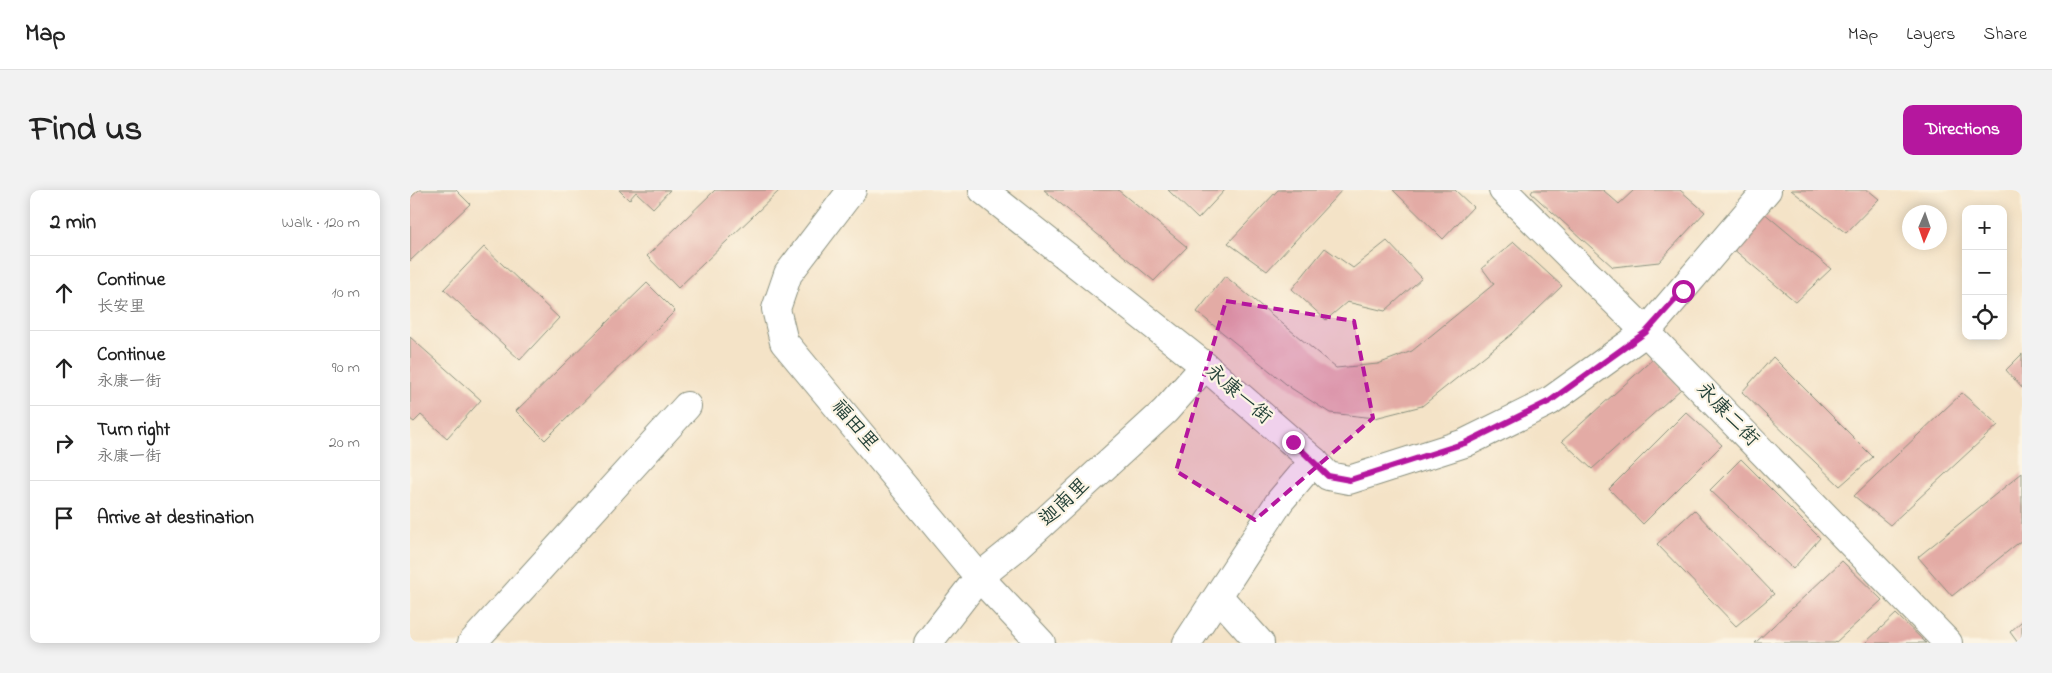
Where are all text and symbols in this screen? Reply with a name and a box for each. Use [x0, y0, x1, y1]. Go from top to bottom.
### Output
text: Map [25, 17, 66, 52]
text: Map [1848, 22, 1878, 48]
text: Layers [1906, 22, 1956, 48]
text: Share [1984, 22, 2027, 48]
text: Find us [30, 105, 142, 156]
button: Directions [1903, 105, 2022, 155]
north arrow [1902, 205, 1947, 250]
map controls [1962, 205, 2007, 340]
button: + [1962, 205, 2007, 250]
text: 2 min [50, 208, 96, 238]
text: Walk · 120 m [281, 211, 360, 235]
button: − [1962, 250, 2007, 295]
text: Continue [97, 267, 165, 294]
icon: ahead [50, 279, 78, 307]
route start [1672, 280, 1695, 303]
text: 10 m [332, 281, 360, 305]
text: 长安里 [97, 295, 145, 319]
button: locate [1962, 295, 2007, 340]
text: Continue [97, 342, 165, 369]
icon: ahead [50, 354, 78, 382]
text: 90 m [332, 356, 360, 380]
street label: 永康一街 [1198, 358, 1278, 432]
text: 永康一街 [97, 370, 161, 394]
street label: 永康二街 [1689, 376, 1765, 454]
street label: 福田里 [824, 394, 884, 458]
text: Turn right [97, 417, 170, 444]
icon: right [50, 429, 78, 457]
text: 20 m [329, 431, 360, 455]
route end [1282, 431, 1305, 454]
text: 永康一街 [97, 445, 161, 469]
street label: 迦南里 [1033, 472, 1097, 534]
icon: arrive [50, 504, 78, 532]
text: Arrive at destination [97, 505, 254, 532]

